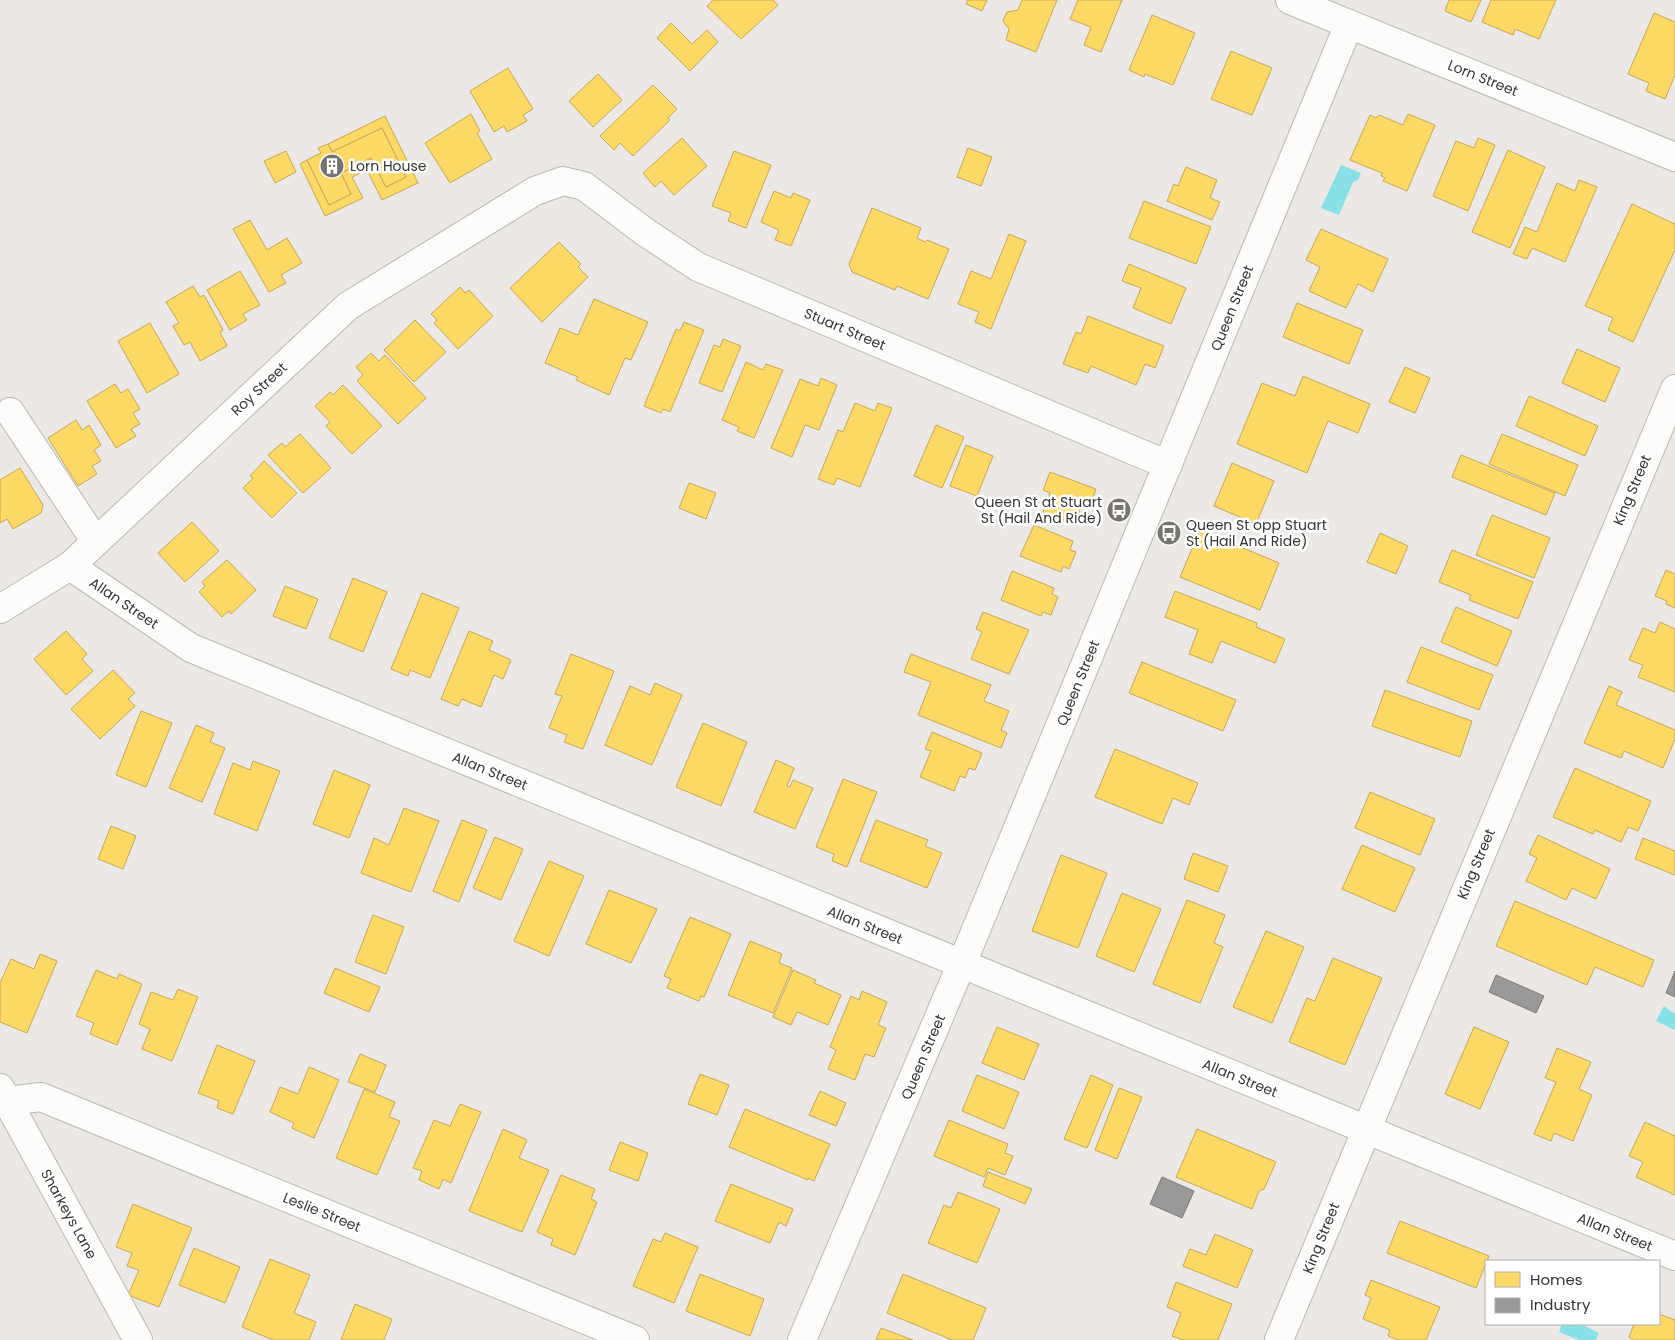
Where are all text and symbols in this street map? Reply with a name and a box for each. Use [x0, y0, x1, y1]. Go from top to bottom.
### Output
street label: Lorn Street [1445, 55, 1521, 101]
building icon: Lorn House [319, 153, 345, 179]
place label: Lorn House [350, 156, 427, 176]
street label: Queen Street [1206, 262, 1258, 354]
street label: Stuart Street [801, 303, 889, 355]
street label: Roy Street [227, 358, 291, 420]
street label: King Street [1608, 452, 1656, 528]
place label: Queen St at Stuart St (Hail And Ride) [975, 492, 1102, 528]
bus stop icon: Queen St at Stuart St (Hail And Ride) [1106, 497, 1132, 523]
place label: Queen St opp Stuart St (Hail And Ride) [1186, 515, 1327, 551]
bus stop icon: Queen St opp Stuart St (Hail And Ride) [1156, 520, 1182, 546]
street label: Allan Street [85, 572, 163, 634]
street label: Queen Street [1052, 637, 1104, 729]
street label: Allan Street [449, 747, 531, 795]
street label: King Street [1452, 826, 1500, 902]
street label: Allan Street [824, 901, 906, 949]
street label: Queen Street [896, 1011, 950, 1103]
street label: Allan Street [1199, 1054, 1281, 1102]
street label: Sharkeys Lane [36, 1165, 102, 1263]
street label: Leslie Street [280, 1187, 364, 1237]
street label: King Street [1298, 1199, 1344, 1277]
street label: Allan Street [1574, 1208, 1656, 1256]
legend [1485, 1260, 1660, 1325]
text: Homes [1530, 1269, 1583, 1290]
text: Industry [1530, 1294, 1591, 1315]

